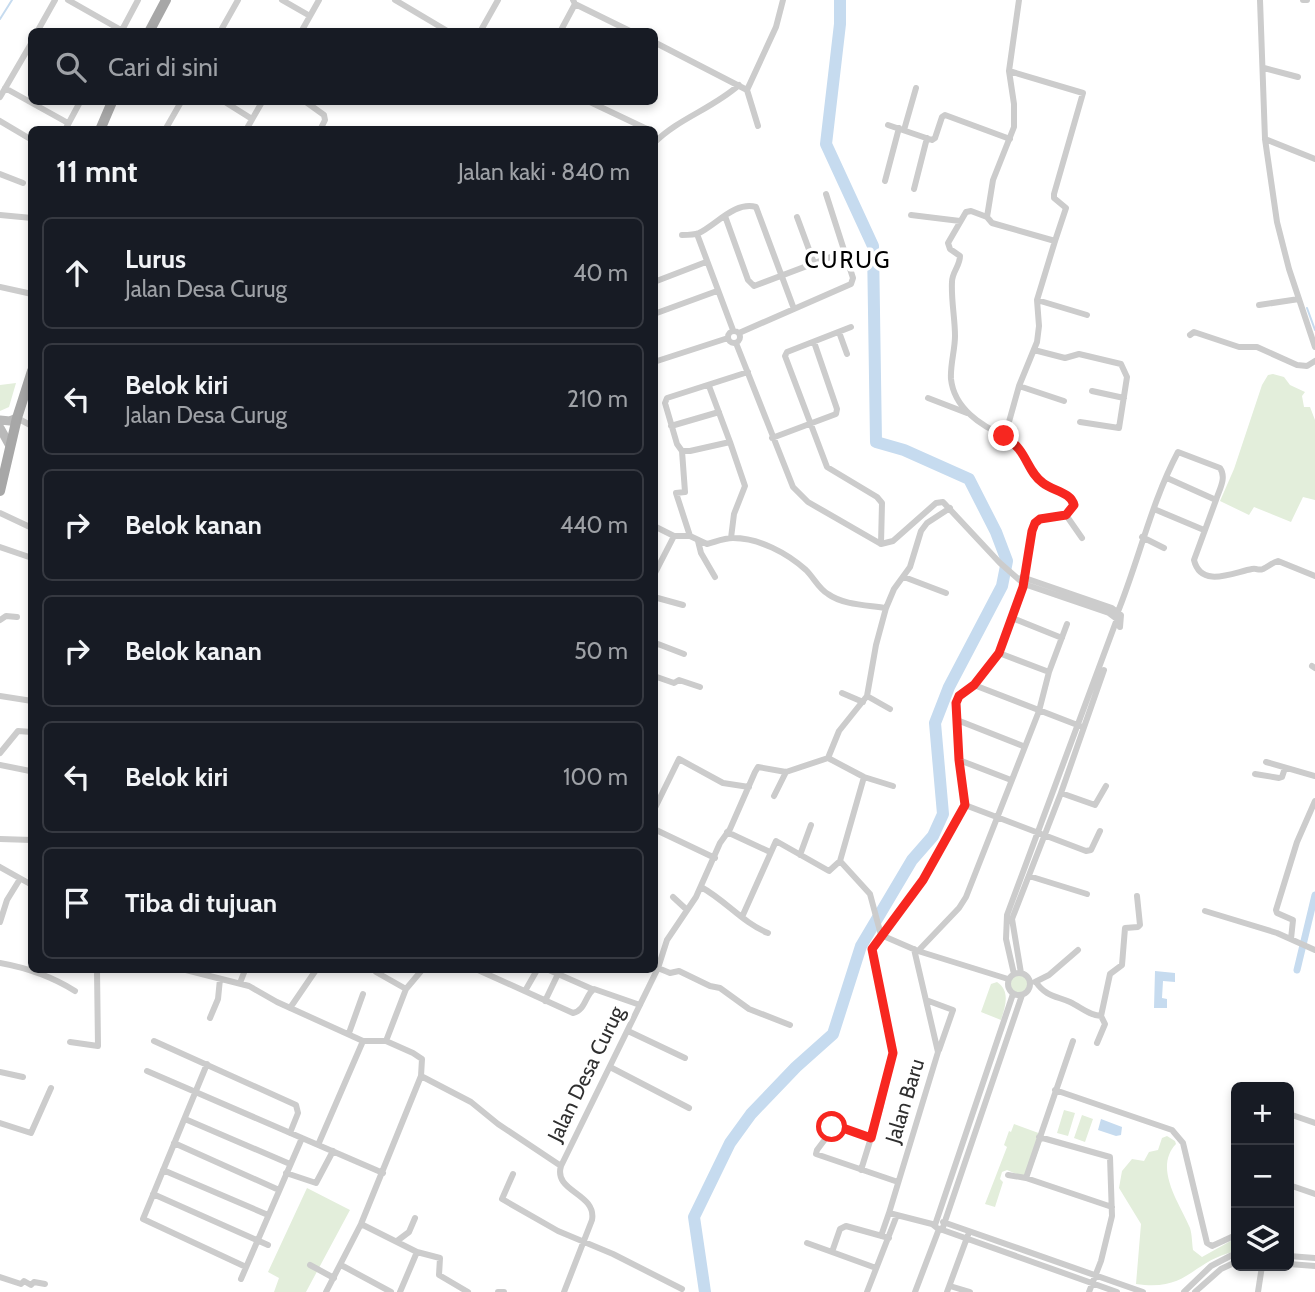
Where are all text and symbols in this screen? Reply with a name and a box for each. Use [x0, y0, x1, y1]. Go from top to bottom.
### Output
search box [28, 28, 658, 105]
icon: search [52, 48, 90, 86]
text: Cari di sini [108, 51, 218, 83]
text: 11 mnt [56, 153, 138, 190]
text: Jalan kaki · 840 m [458, 158, 630, 186]
text: Lurus [125, 243, 186, 275]
district label: CURUG [805, 246, 891, 274]
icon: ahead [58, 254, 96, 292]
text: 40 m [573, 259, 628, 287]
text: Jalan Desa Curug [125, 275, 287, 303]
text: Belok kiri [125, 369, 228, 401]
icon: left [58, 380, 96, 418]
text: 210 m [567, 385, 628, 413]
text: Jalan Desa Curug [125, 401, 287, 429]
route end [988, 420, 1019, 451]
icon: right [58, 506, 96, 544]
text: Belok kanan [125, 509, 262, 541]
text: 440 m [560, 511, 628, 539]
icon: right [58, 632, 96, 670]
text: Belok kanan [125, 635, 262, 667]
text: 50 m [574, 637, 628, 665]
icon: left [58, 758, 96, 796]
text: Belok kiri [125, 761, 228, 793]
text: 100 m [563, 763, 628, 791]
icon: arrive [58, 884, 96, 922]
text: Tiba di tujuan [125, 887, 277, 919]
street label: Jalan Desa Curug [541, 1001, 629, 1147]
street label: Jalan Baru [880, 1056, 929, 1147]
map controls [1231, 1082, 1294, 1271]
button: + [1231, 1082, 1294, 1145]
route start [816, 1111, 847, 1142]
button: − [1231, 1145, 1294, 1208]
button: layers [1231, 1208, 1294, 1271]

